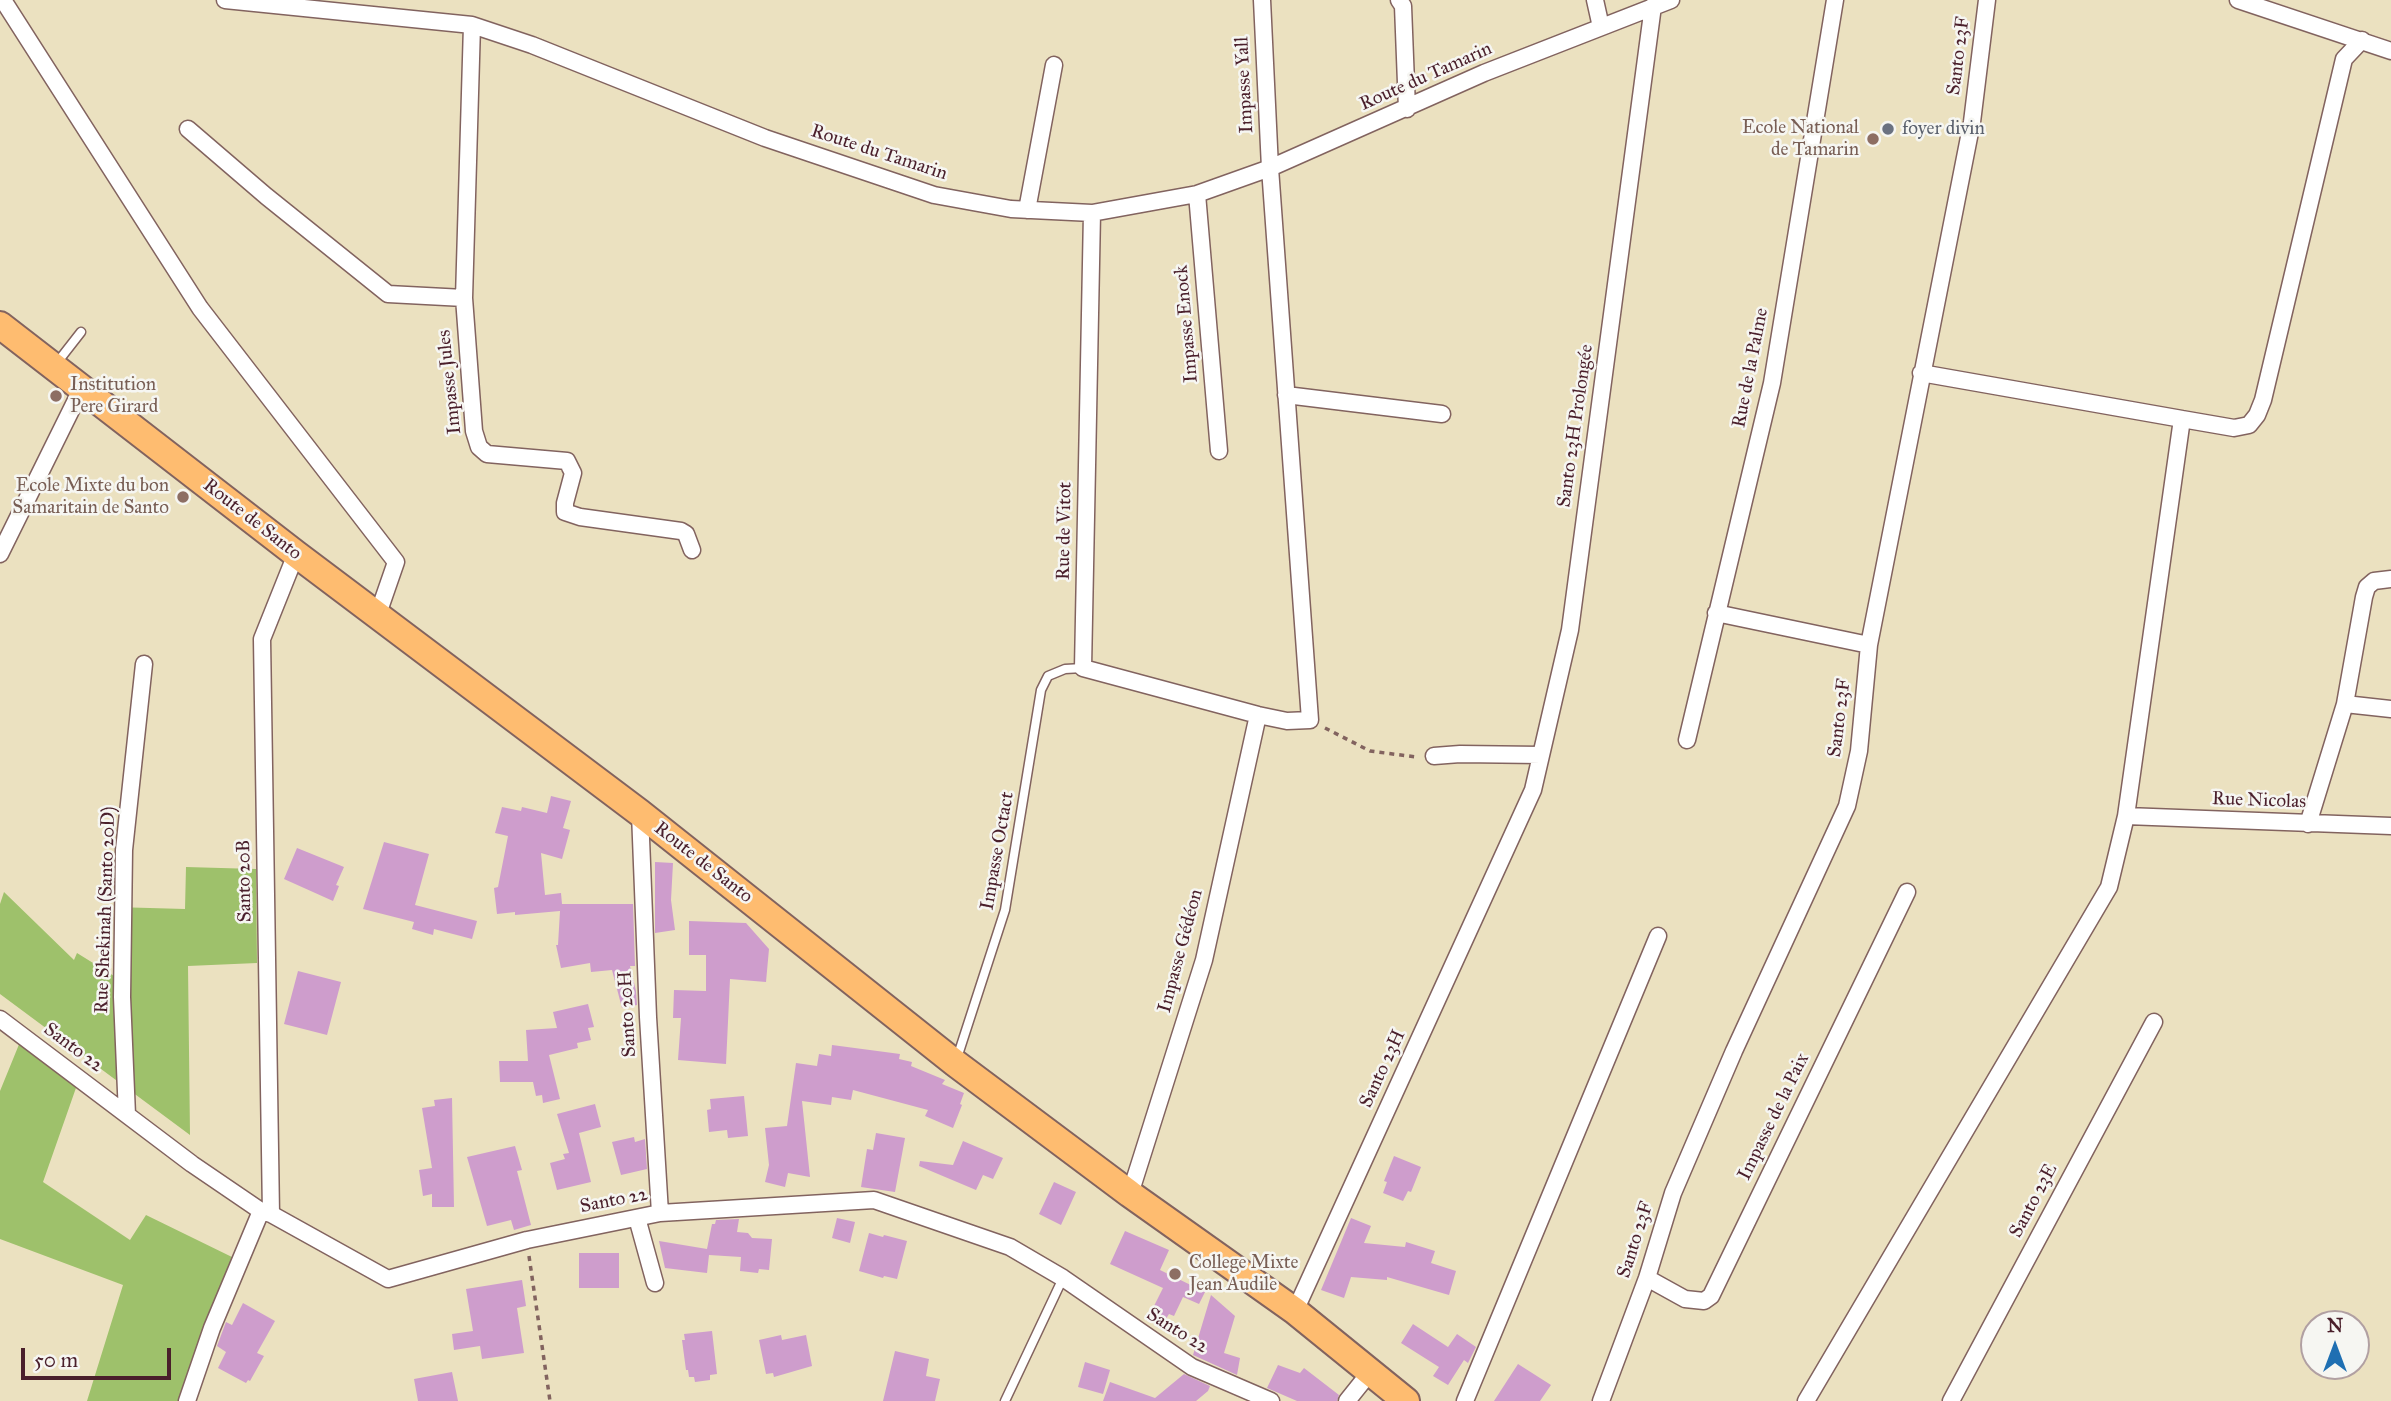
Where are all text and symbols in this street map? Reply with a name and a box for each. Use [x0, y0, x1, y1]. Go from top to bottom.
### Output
street label: Santo 23F [1943, 15, 1975, 97]
street label: Impasse Yall [1231, 36, 1259, 134]
street label: Route du Tamarin [1356, 38, 1496, 116]
place label: Ecole National de Tamarin [1742, 117, 1859, 161]
place label: foyer divin [1902, 118, 1985, 140]
street label: Route du Tamarin [808, 120, 950, 186]
marker: foyer divin [1880, 121, 1896, 137]
marker: Ecole National de Tamarin [1865, 131, 1881, 147]
street label: Impasse Enock [1171, 264, 1203, 384]
street label: Rue de la Palme [1728, 306, 1774, 430]
street label: Impasse Jules [433, 329, 467, 435]
street label: Santo 23H Prolongée [1553, 343, 1599, 509]
place label: Institution Pere Girard [70, 374, 158, 418]
marker: Institution Pere Girard [48, 388, 64, 404]
street label: Route de Santo [198, 474, 306, 566]
place label: Ecole Mixte du bon Samaritain de Santo [12, 475, 169, 519]
street label: Rue de Vitot [1053, 482, 1077, 580]
marker: Ecole Mixte du bon Samaritain de Santo [175, 489, 191, 505]
street label: Santo 23F [1824, 677, 1856, 759]
street label: Rue Nicolas [2211, 788, 2307, 814]
street label: Impasse Octact [976, 790, 1020, 912]
street label: Rue Shekinah (Santo 20D) [91, 806, 121, 1014]
street label: Route de Santo [649, 817, 757, 909]
street label: Santo 20B [233, 839, 257, 923]
street label: Impasse Gédéon [1154, 887, 1208, 1015]
street label: Santo 20H [614, 970, 642, 1058]
street label: Santo 22 [39, 1018, 107, 1078]
street label: Santo 23H [1355, 1027, 1411, 1111]
street label: Impasse de la Paix [1733, 1050, 1815, 1184]
street label: Santo 23E [2005, 1160, 2063, 1242]
street label: Santo 22 [578, 1183, 650, 1219]
street label: Santo 23F [1613, 1199, 1659, 1281]
place label: College Mixte Jean Audile [1189, 1252, 1298, 1296]
marker: College Mixte Jean Audile [1167, 1266, 1183, 1282]
street label: Santo 22 [1142, 1303, 1212, 1359]
north arrow [2300, 1310, 2370, 1380]
text: N [2327, 1314, 2343, 1337]
scale bar [24, 1334, 175, 1378]
text: 50 m [34, 1347, 78, 1373]

